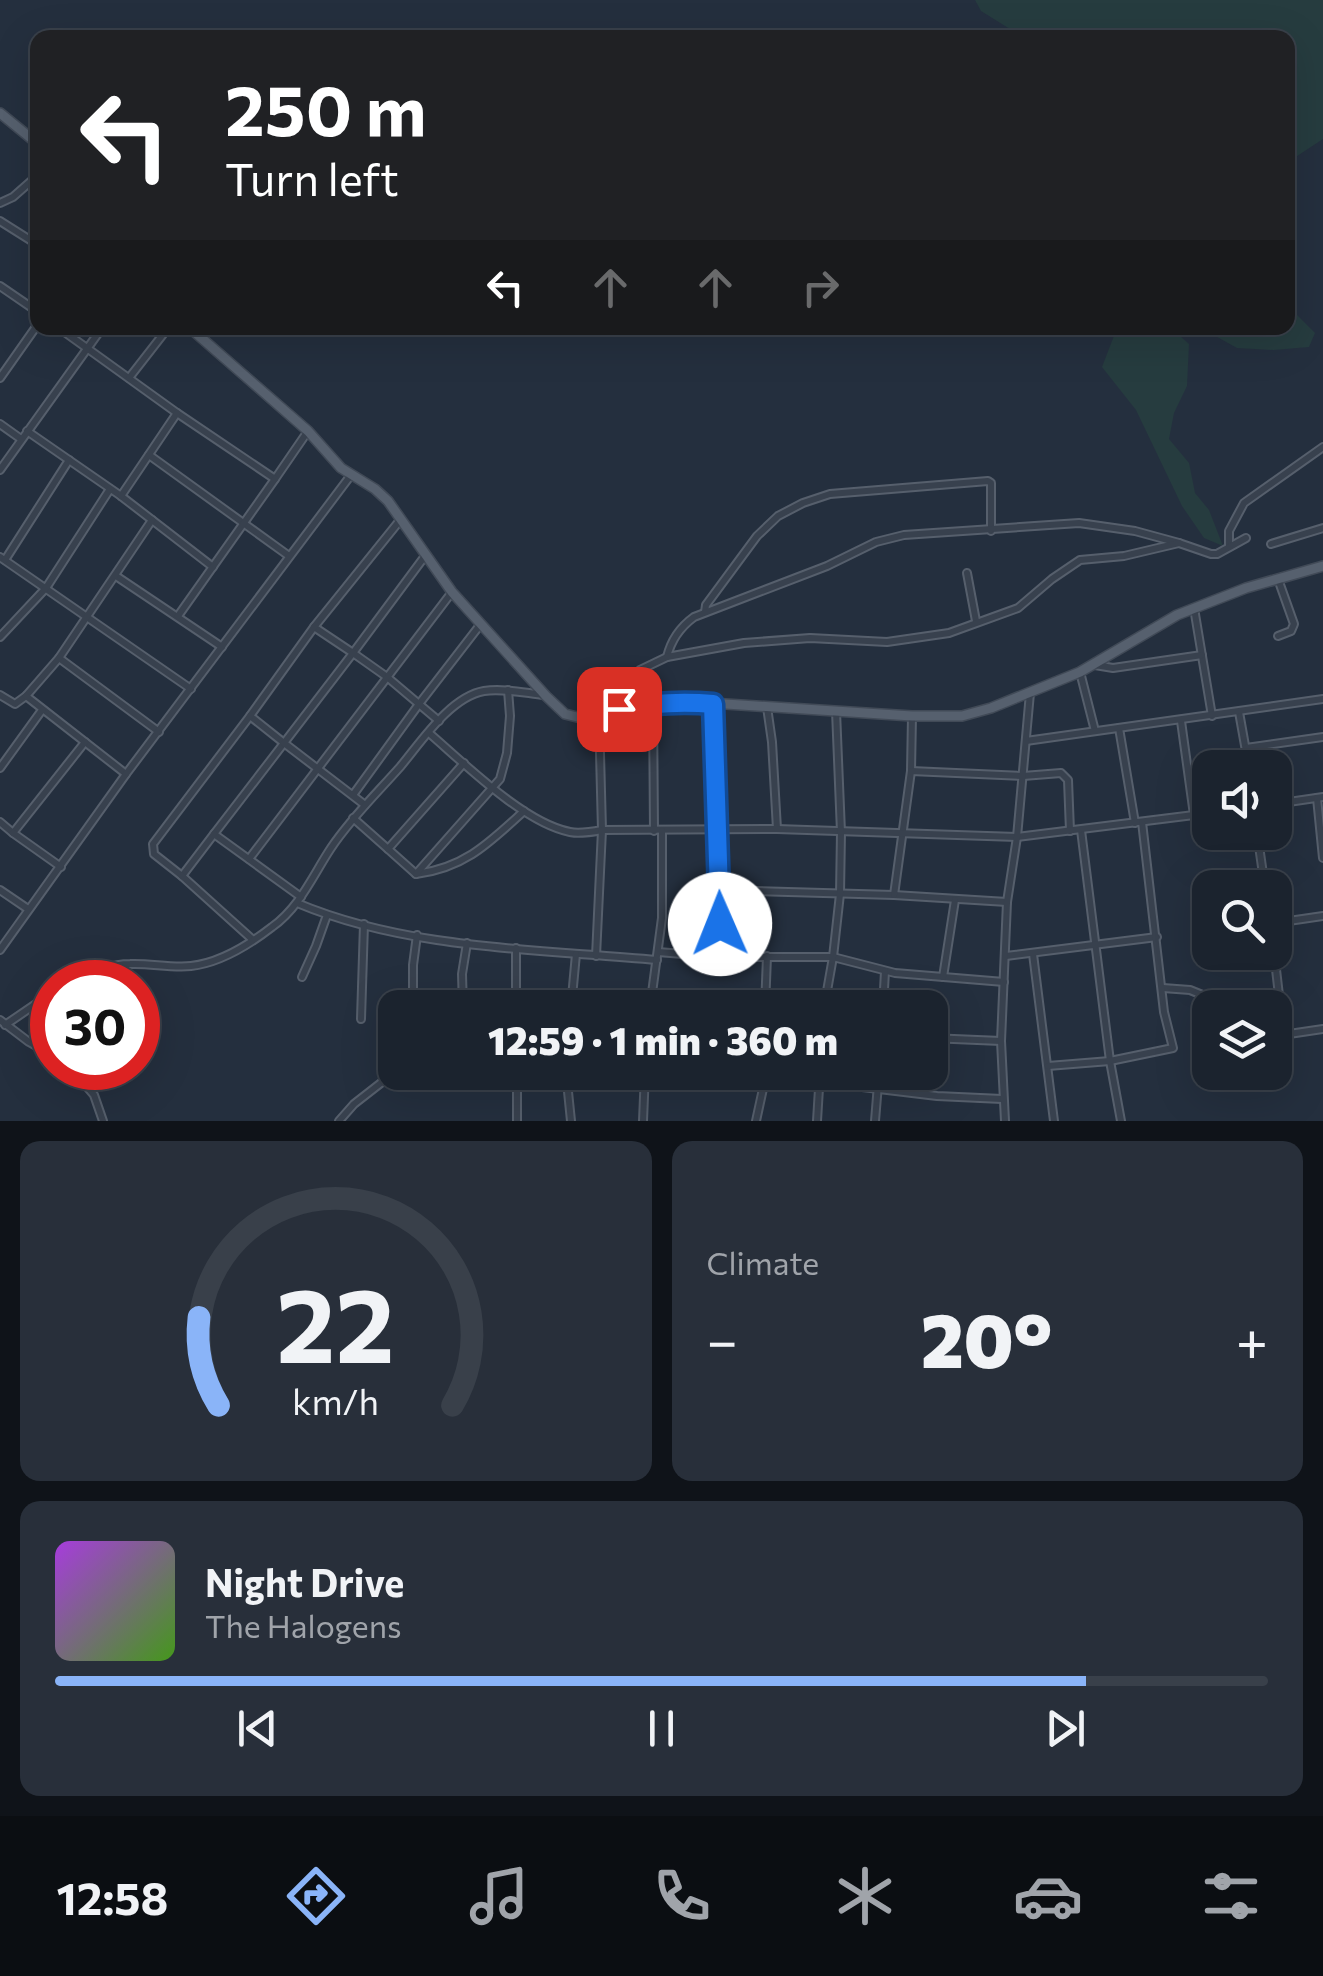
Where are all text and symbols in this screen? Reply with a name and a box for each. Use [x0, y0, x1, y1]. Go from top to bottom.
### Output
text: 250 m [225, 65, 427, 150]
icon: left [60, 70, 190, 200]
text: Turn left [225, 150, 399, 205]
icon: left [478, 260, 533, 315]
icon: ahead [583, 260, 638, 315]
icon: ahead [688, 260, 743, 315]
icon: right [793, 260, 848, 315]
pin [577, 667, 662, 752]
icon: arrive [592, 682, 647, 737]
map controls [1192, 750, 1292, 1090]
button: sound [1192, 750, 1292, 850]
button: search [1192, 870, 1292, 970]
position arrow [668, 872, 772, 976]
speed limit sign: 30 [30, 960, 160, 1090]
button: layers [1192, 990, 1292, 1090]
text: 12:59 · 1 min · 360 m [488, 1016, 838, 1063]
text: Climate [707, 1242, 819, 1282]
text: 22 [277, 1257, 395, 1384]
text: 20° [921, 1292, 1053, 1383]
text: − [707, 1305, 738, 1372]
text: + [1236, 1305, 1268, 1372]
text: km/h [292, 1379, 379, 1422]
text: Night Drive [205, 1558, 404, 1605]
text: The Halogens [205, 1605, 402, 1645]
icon: previous [230, 1701, 285, 1756]
icon: pause [634, 1701, 689, 1756]
icon: next [1038, 1701, 1093, 1756]
icon: directions [281, 1861, 351, 1931]
icon: music [464, 1861, 534, 1931]
icon: phone [647, 1861, 717, 1931]
icon: climate [830, 1861, 900, 1931]
icon: car [1013, 1861, 1083, 1931]
icon: filters [1196, 1861, 1266, 1931]
text: 12:58 [57, 1869, 168, 1924]

